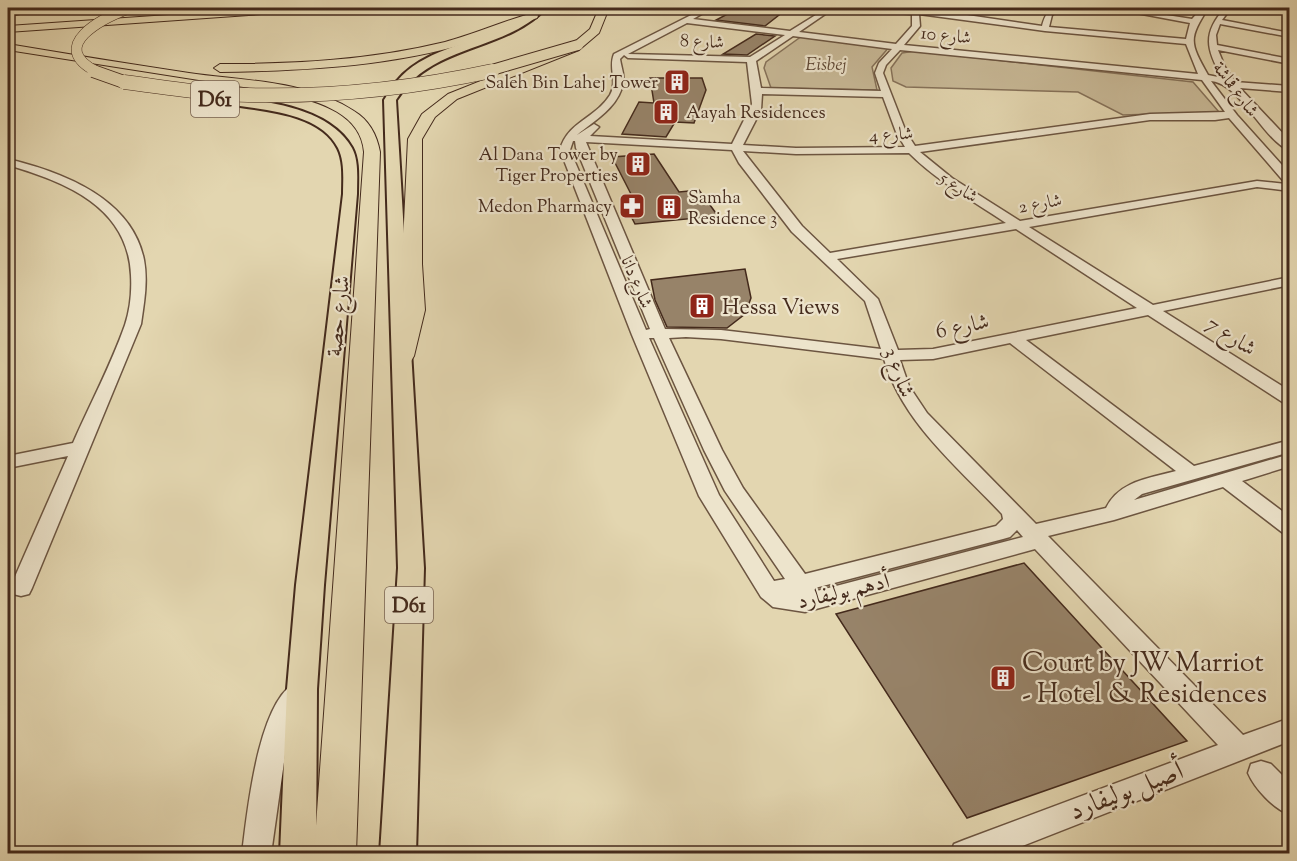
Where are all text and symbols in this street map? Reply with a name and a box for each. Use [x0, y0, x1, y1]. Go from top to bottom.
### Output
street label: شارع 10 [919, 21, 972, 53]
street label: شارع 8 [679, 29, 725, 57]
park label: Eisbej [805, 53, 847, 79]
street label: شارع قماشة [1205, 57, 1264, 123]
building icon: Saleh Bin Lahej Tower [662, 67, 692, 97]
place label: Saleh Bin Lahej Tower [485, 71, 658, 97]
road number: D61 [191, 81, 239, 117]
building icon: Aayah Residences [651, 97, 681, 127]
place label: Aayah Residences [686, 101, 826, 127]
street label: شارع 4 [868, 122, 914, 150]
place label: Al Dana Tower by Tiger Properties [479, 143, 618, 190]
building icon: Al Dana Tower by Tiger Properties [623, 149, 653, 179]
street label: شارع 5 [933, 166, 982, 211]
place label: Samha Residence 3 [688, 186, 777, 233]
street label: شارع 2 [1017, 188, 1064, 222]
pharmacy icon: Medon Pharmacy [617, 191, 647, 221]
building icon: Samha Residence 3 [654, 192, 684, 222]
place label: Medon Pharmacy [478, 195, 612, 221]
street label: شارع دانا [613, 253, 658, 313]
street label: شارع حصة [320, 274, 360, 359]
building icon: Hessa Views [687, 291, 717, 321]
place label: Hessa Views [722, 293, 839, 325]
street label: شارع 6 [933, 307, 992, 349]
street label: شارع 7 [1199, 309, 1262, 366]
street label: شارع 3 [873, 343, 921, 403]
street label: أدهم بوليفارد [794, 565, 894, 621]
road number: D61 [385, 587, 433, 623]
place label: Court by JW Marriot - Hotel & Residences [1022, 645, 1267, 715]
building icon: Court by JW Marriot - Hotel & Residences [988, 663, 1018, 693]
street label: أصيل بوليفارد [1063, 751, 1191, 832]

